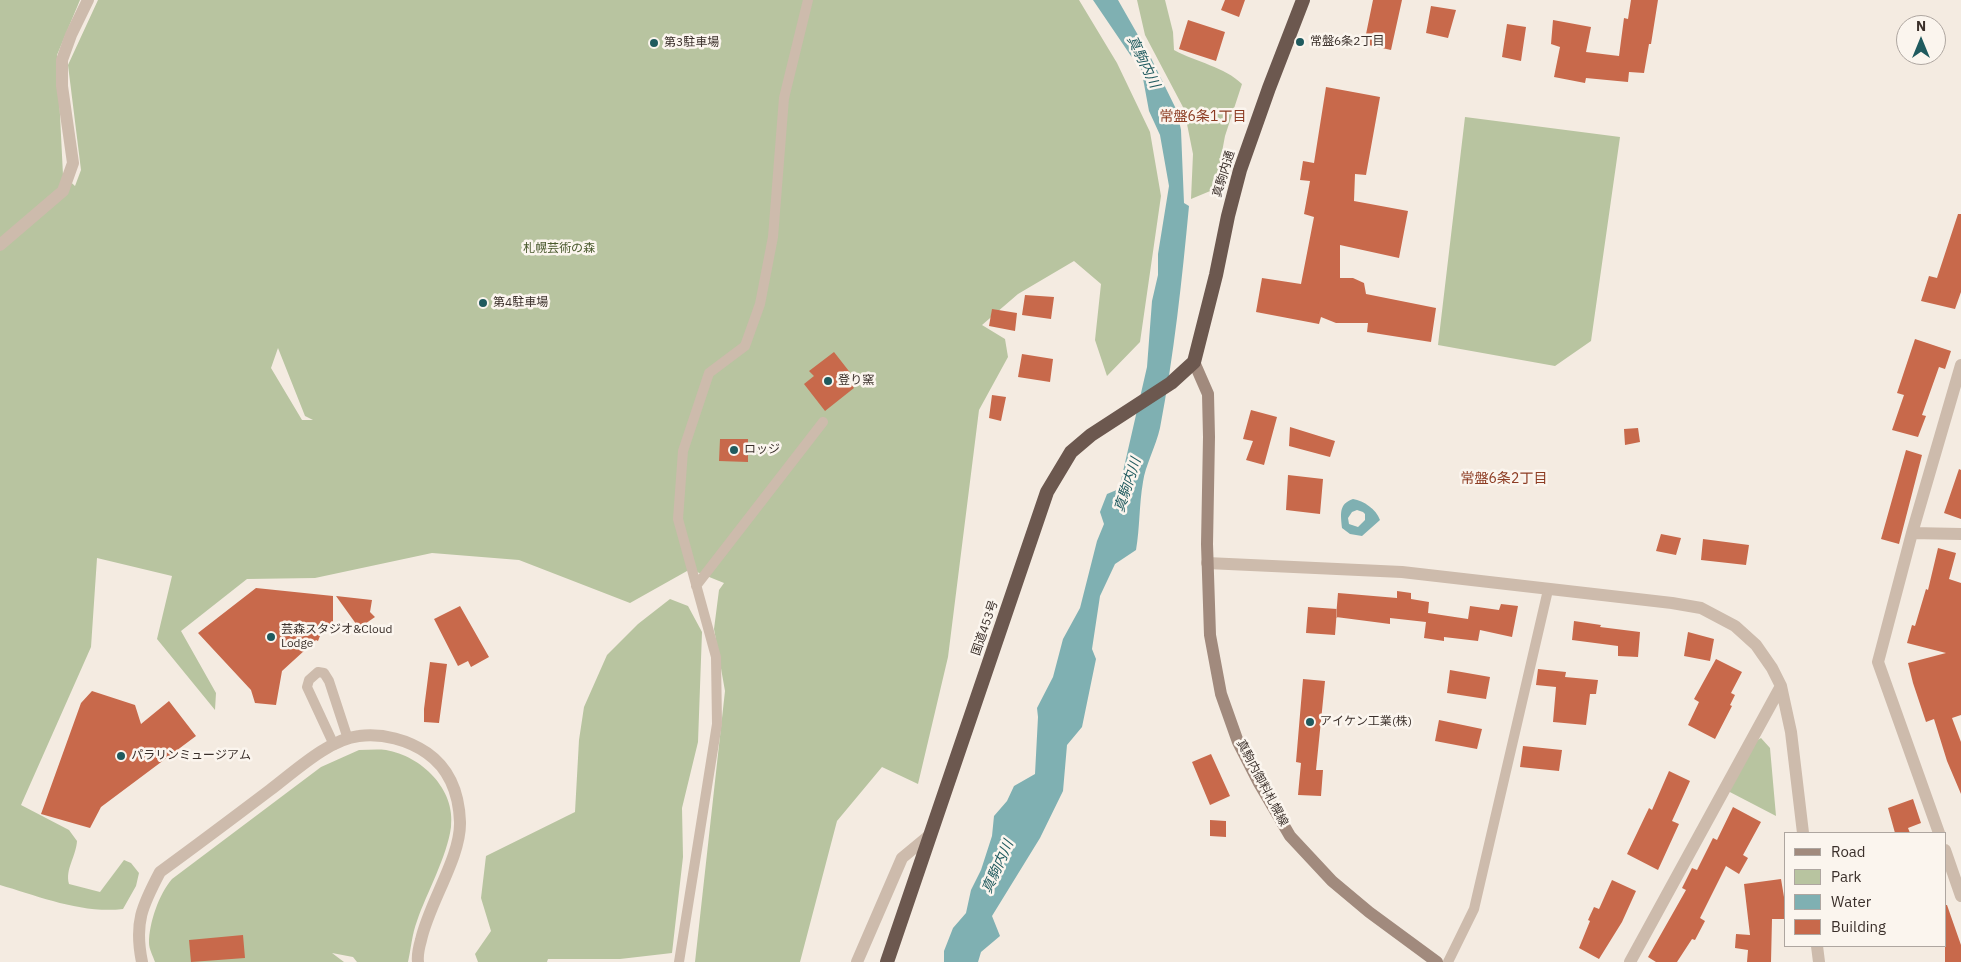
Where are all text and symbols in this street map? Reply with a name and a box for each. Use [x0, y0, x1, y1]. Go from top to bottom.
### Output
north arrow [1896, 15, 1946, 65]
text: N [1916, 17, 1926, 35]
water label: 真駒内川 [1123, 33, 1163, 91]
place label: 常盤6条2丁目 [1310, 35, 1384, 49]
place label: 第3駐車場 [664, 36, 719, 50]
marker: 常盤6条2丁目 [1294, 36, 1306, 48]
marker: 第3駐車場 [648, 37, 660, 49]
district label: 常盤6条1丁目 [1160, 109, 1246, 125]
street label: 真駒内通 [1210, 149, 1238, 199]
park label: 札幌芸術の森 [523, 242, 595, 256]
place label: 第4駐車場 [493, 296, 548, 310]
marker: 第4駐車場 [477, 297, 489, 309]
place label: 登り窯 [838, 374, 874, 388]
marker: 登り窯 [822, 375, 834, 387]
place label: ロッジ [744, 443, 780, 457]
marker: ロッジ [728, 444, 740, 456]
water label: 真駒内川 [1111, 456, 1145, 514]
district label: 常盤6条2丁目 [1461, 471, 1547, 487]
street label: 国道453号 [969, 598, 1001, 658]
place label: 芸森スタジオ&Cloud Lodge [281, 623, 393, 651]
marker: 芸森スタジオ&Cloud Lodge [265, 631, 277, 643]
place label: アイケン工業(株) [1320, 715, 1412, 729]
marker: アイケン工業(株) [1304, 716, 1316, 728]
street label: 真駒内御料札幌線 [1233, 737, 1291, 829]
place label: パラリンミュージアム [131, 749, 251, 763]
marker: パラリンミュージアム [115, 750, 127, 762]
legend [1784, 832, 1946, 947]
water label: 真駒内川 [979, 838, 1017, 896]
text: Road [1831, 842, 1866, 861]
text: Park [1831, 867, 1861, 886]
text: Water [1831, 892, 1871, 911]
text: Building [1831, 917, 1886, 936]

